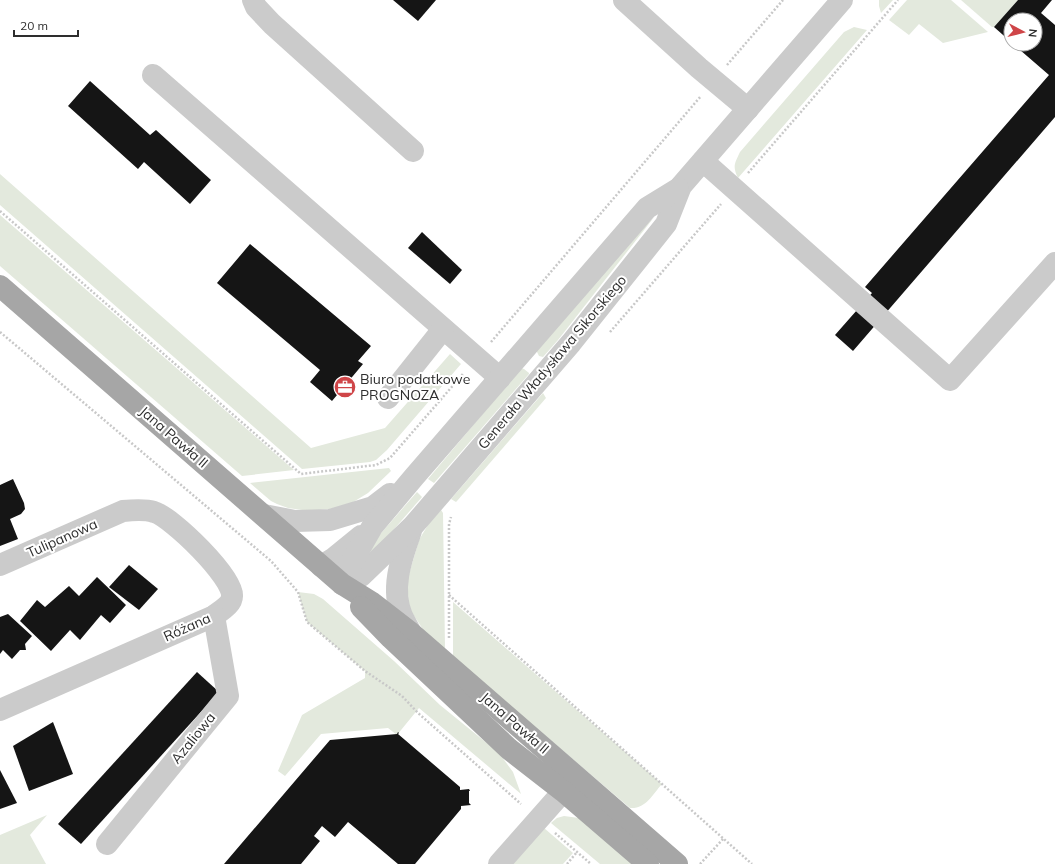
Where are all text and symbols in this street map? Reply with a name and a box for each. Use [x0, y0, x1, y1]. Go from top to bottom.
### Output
scale bar [14, 12, 78, 38]
north arrow [1003, 12, 1043, 52]
text: 20 m [20, 18, 48, 33]
text: N [1025, 28, 1040, 38]
street label: Generała Władysława Sikorskiego [474, 271, 630, 453]
place label: Biuro podatkowe PROGNOZA [360, 370, 470, 404]
office icon: Biuro podatkowe PROGNOZA [332, 374, 358, 400]
street label: Jana Pawła II [136, 402, 212, 472]
street label: Tulipanowa [24, 514, 100, 562]
street label: Różana [161, 609, 213, 645]
street label: Jana Pawła II [477, 688, 553, 758]
street label: Azaliowa [167, 709, 219, 767]

